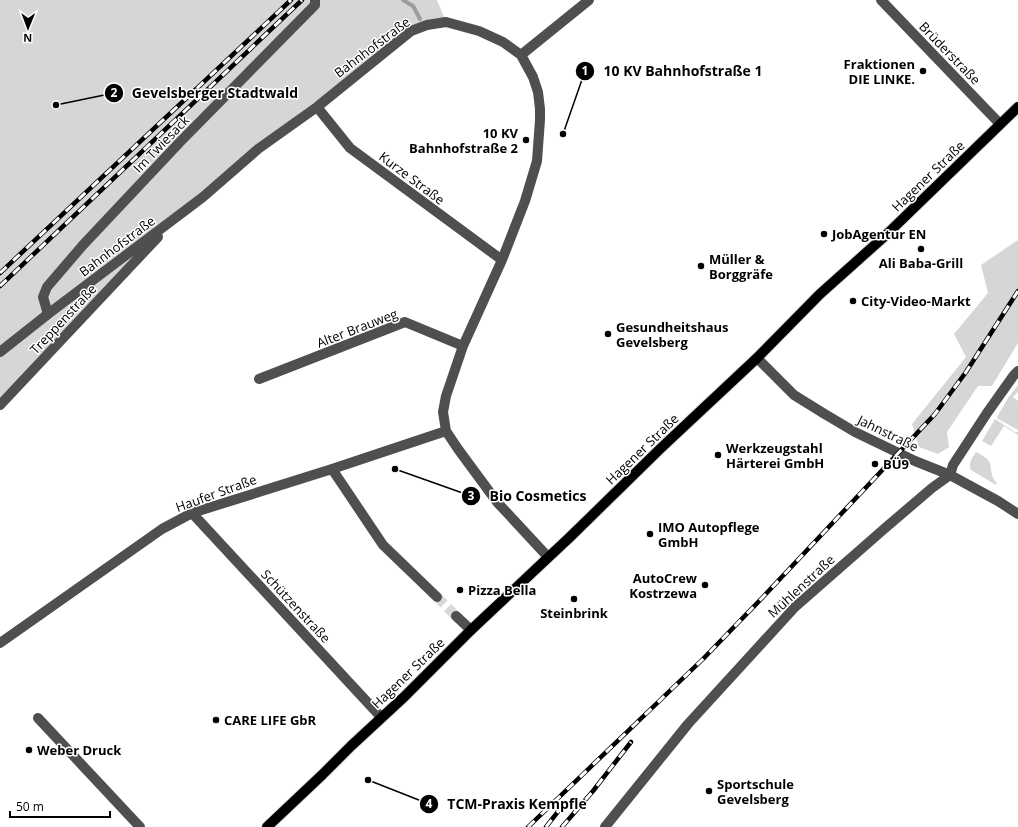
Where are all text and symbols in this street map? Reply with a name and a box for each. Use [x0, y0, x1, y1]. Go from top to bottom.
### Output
north arrow [8, 8, 48, 48]
street label: Bahnhofstraße [330, 13, 414, 81]
street label: Brüderstraße [915, 18, 985, 88]
text: N [23, 31, 32, 46]
place label: Fraktionen DIE LINKE. [844, 55, 915, 88]
callout: 10 KV Bahnhofstraße 1 [575, 58, 770, 84]
text: 10 KV Bahnhofstraße 1 [604, 61, 762, 80]
text: 1 [582, 62, 588, 79]
marker: Fraktionen DIE LINKE. [918, 66, 928, 76]
callout: Gevelsberger Stadtwald [104, 80, 306, 106]
text: Gevelsberger Stadtwald [132, 83, 298, 102]
text: 2 [111, 84, 118, 101]
street label: Im Twiesack [129, 111, 193, 177]
place label: 10 KV Bahnhofstraße 2 [409, 124, 519, 157]
marker: 10 KV Bahnhofstraße 2 [521, 135, 531, 145]
street label: Hagener Straße [888, 137, 968, 215]
street label: Kurze Straße [376, 147, 448, 209]
street label: Bahnhofstraße [75, 212, 159, 280]
place label: JobAgentur EN [831, 225, 926, 243]
marker: JobAgentur EN [819, 229, 829, 239]
marker: Ali Baba-Grill [916, 244, 926, 254]
place label: Müller & Borggräfe [709, 250, 773, 283]
place label: Ali Baba-Grill [879, 254, 963, 272]
marker: Müller & Borggräfe [696, 261, 706, 271]
street label: Treppenstraße [26, 280, 100, 358]
place label: City-Video-Markt [861, 292, 971, 310]
marker: City-Video-Markt [848, 296, 858, 306]
street label: Alter Brauweg [314, 304, 400, 352]
place label: Gesundheitshaus Gevelsberg [616, 318, 729, 351]
marker: Gesundheitshaus Gevelsberg [603, 329, 613, 339]
street label: Hagener Straße [602, 410, 682, 488]
street label: Jahnstraße [853, 410, 921, 455]
place label: Werkzeugstahl Härterei GmbH [726, 439, 824, 472]
marker: Werkzeugstahl Härterei GmbH [713, 450, 723, 460]
place label: BÜ9 [883, 455, 909, 473]
marker: BÜ9 [870, 459, 880, 469]
street label: Haufer Straße [173, 470, 259, 516]
callout: Bio Cosmetics [461, 483, 594, 509]
text: Bio Cosmetics [489, 486, 587, 505]
text: 3 [468, 487, 475, 504]
place label: IMO Autopflege GmbH [658, 518, 760, 551]
marker: IMO Autopflege GmbH [645, 529, 655, 539]
street label: Mühlenstraße [764, 550, 838, 622]
street label: Schützenstraße [257, 565, 335, 647]
place label: AutoCrew Kostrzewa [629, 569, 697, 602]
marker: AutoCrew Kostrzewa [700, 580, 710, 590]
place label: Pizza Bella [468, 581, 536, 599]
marker: Pizza Bella [455, 585, 465, 595]
marker: Steinbrink [569, 594, 579, 604]
place label: Steinbrink [540, 604, 609, 622]
street label: Hagener Straße [368, 634, 448, 712]
place label: CARE LIFE GbR [224, 711, 317, 729]
marker: CARE LIFE GbR [211, 715, 221, 725]
place label: Weber Druck [37, 741, 122, 759]
marker: Weber Druck [24, 745, 34, 755]
place label: Sportschule Gevelsberg [717, 775, 794, 808]
marker: Sportschule Gevelsberg [704, 786, 714, 796]
callout: TCM-Praxis Kempfle [419, 791, 594, 817]
scale bar [10, 793, 110, 819]
text: TCM-Praxis Kempfle [447, 794, 587, 813]
text: 4 [426, 795, 433, 812]
text: 50 m [16, 798, 44, 815]

